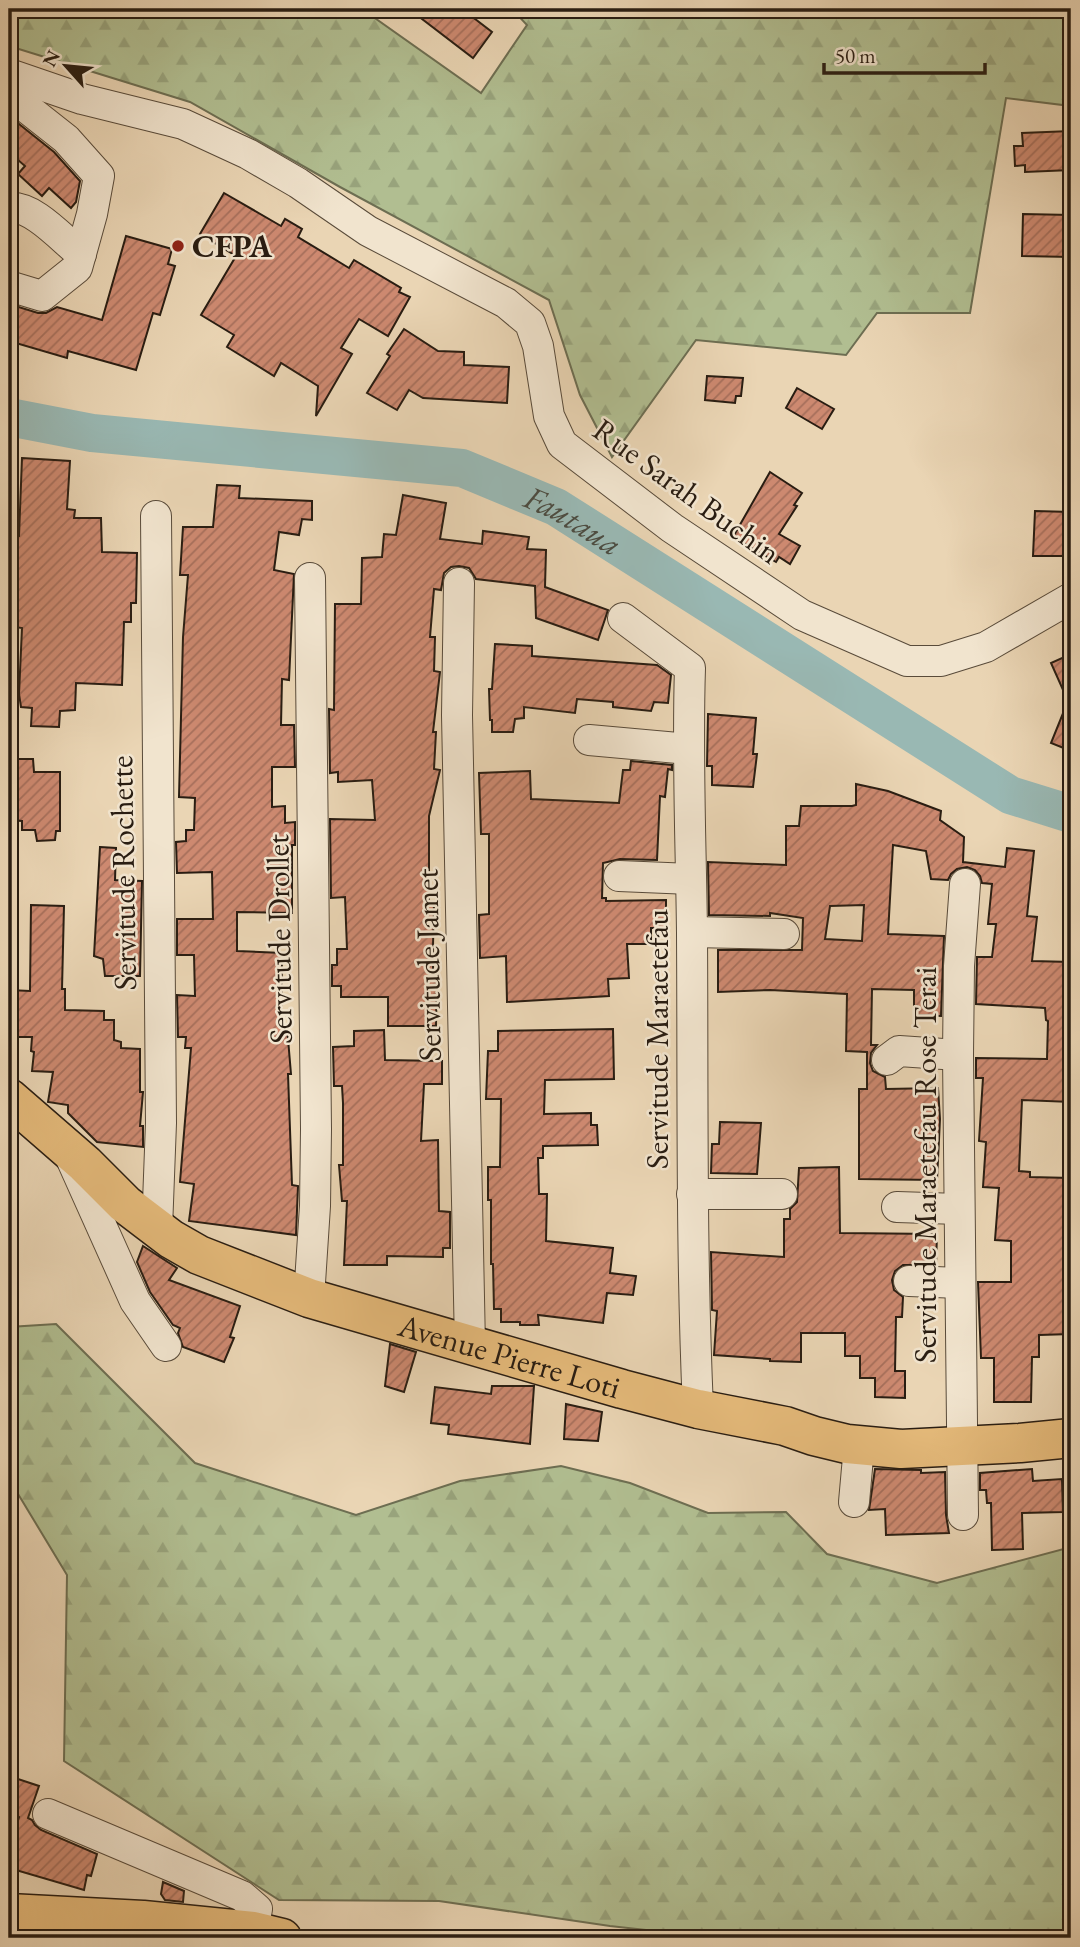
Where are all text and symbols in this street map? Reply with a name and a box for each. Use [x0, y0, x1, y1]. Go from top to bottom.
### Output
north arrow [32, 32, 102, 102]
scale bar [824, 32, 986, 76]
text: 50 m [835, 42, 876, 69]
text: N [37, 45, 66, 71]
place label: CFPA [192, 225, 273, 267]
marker: CFPA [170, 238, 186, 254]
street label: Rue Sarah Buchin [585, 409, 789, 573]
water label: Fautaua [517, 475, 630, 565]
street label: Servitude Rochette [100, 755, 146, 991]
street label: Servitude Drollet [256, 834, 302, 1044]
street label: Servitude Jamet [405, 868, 451, 1062]
street label: Servitude Maraetefau [636, 909, 678, 1169]
street label: Servitude Maraetefau Rose Terai [904, 967, 946, 1363]
street label: Avenue Pierre Loti [393, 1304, 625, 1408]

